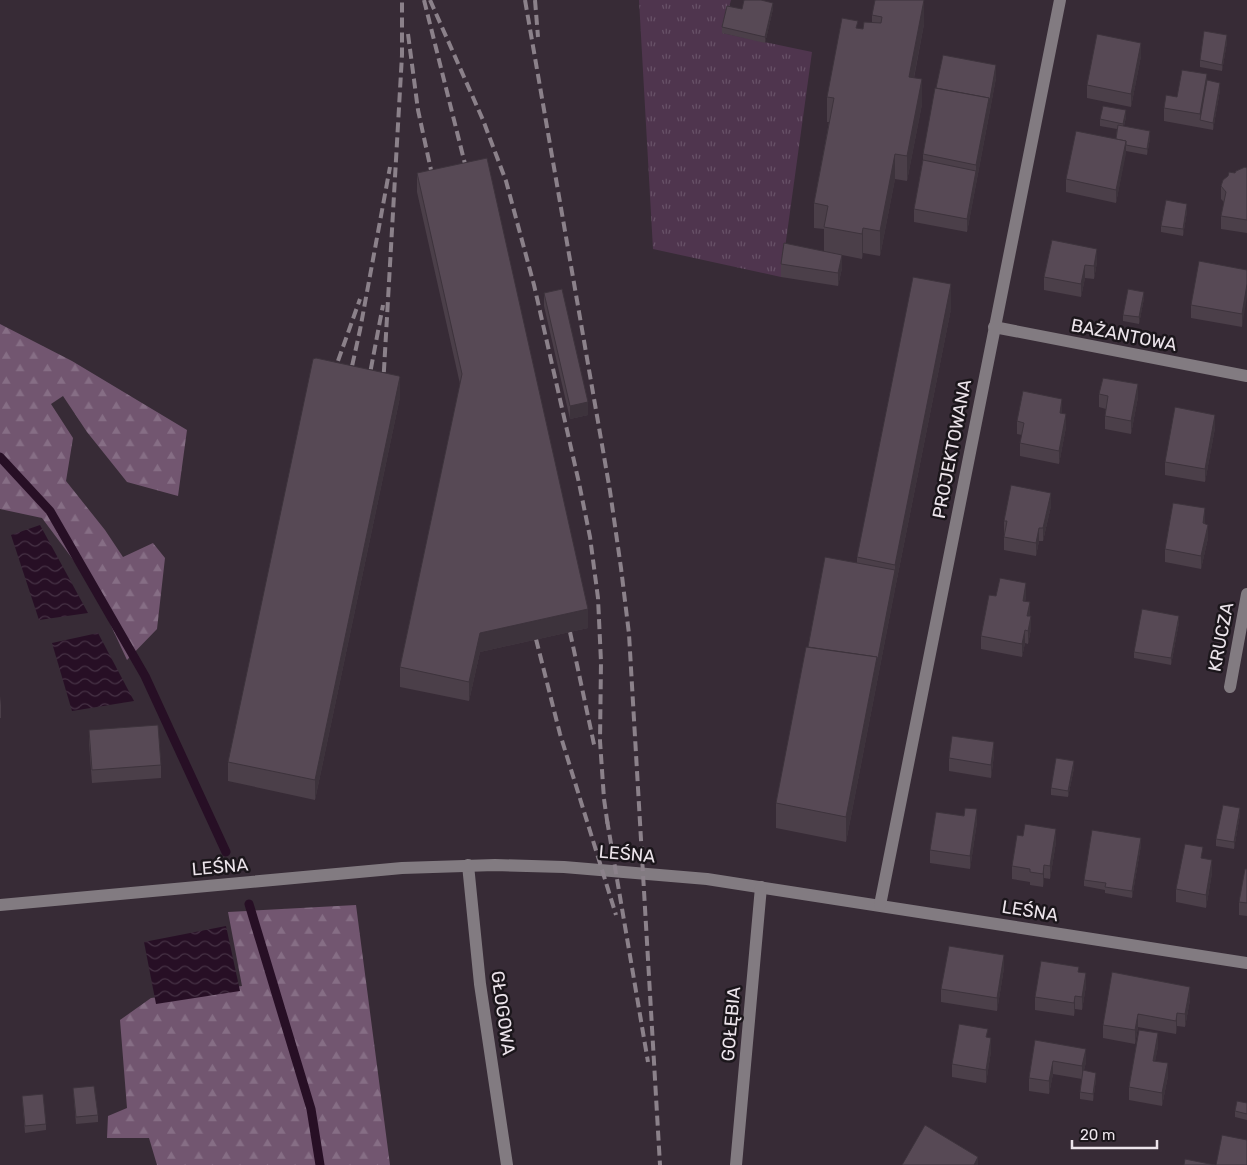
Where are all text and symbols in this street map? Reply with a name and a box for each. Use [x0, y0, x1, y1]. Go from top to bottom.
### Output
street label: BAŻANTOWA [1069, 314, 1179, 356]
street label: PROJEKTOWANA [928, 377, 976, 521]
street label: KRUCZA [1204, 601, 1238, 673]
street label: LEŚNA [598, 841, 656, 867]
street label: LEŚNA [191, 854, 249, 880]
street label: LEŚNA [1000, 896, 1060, 926]
street label: GŁOGOWA [486, 969, 520, 1057]
street label: GOŁĘBIA [717, 986, 745, 1062]
scale bar [1072, 1118, 1157, 1150]
text: 20 m [1080, 1126, 1115, 1144]

